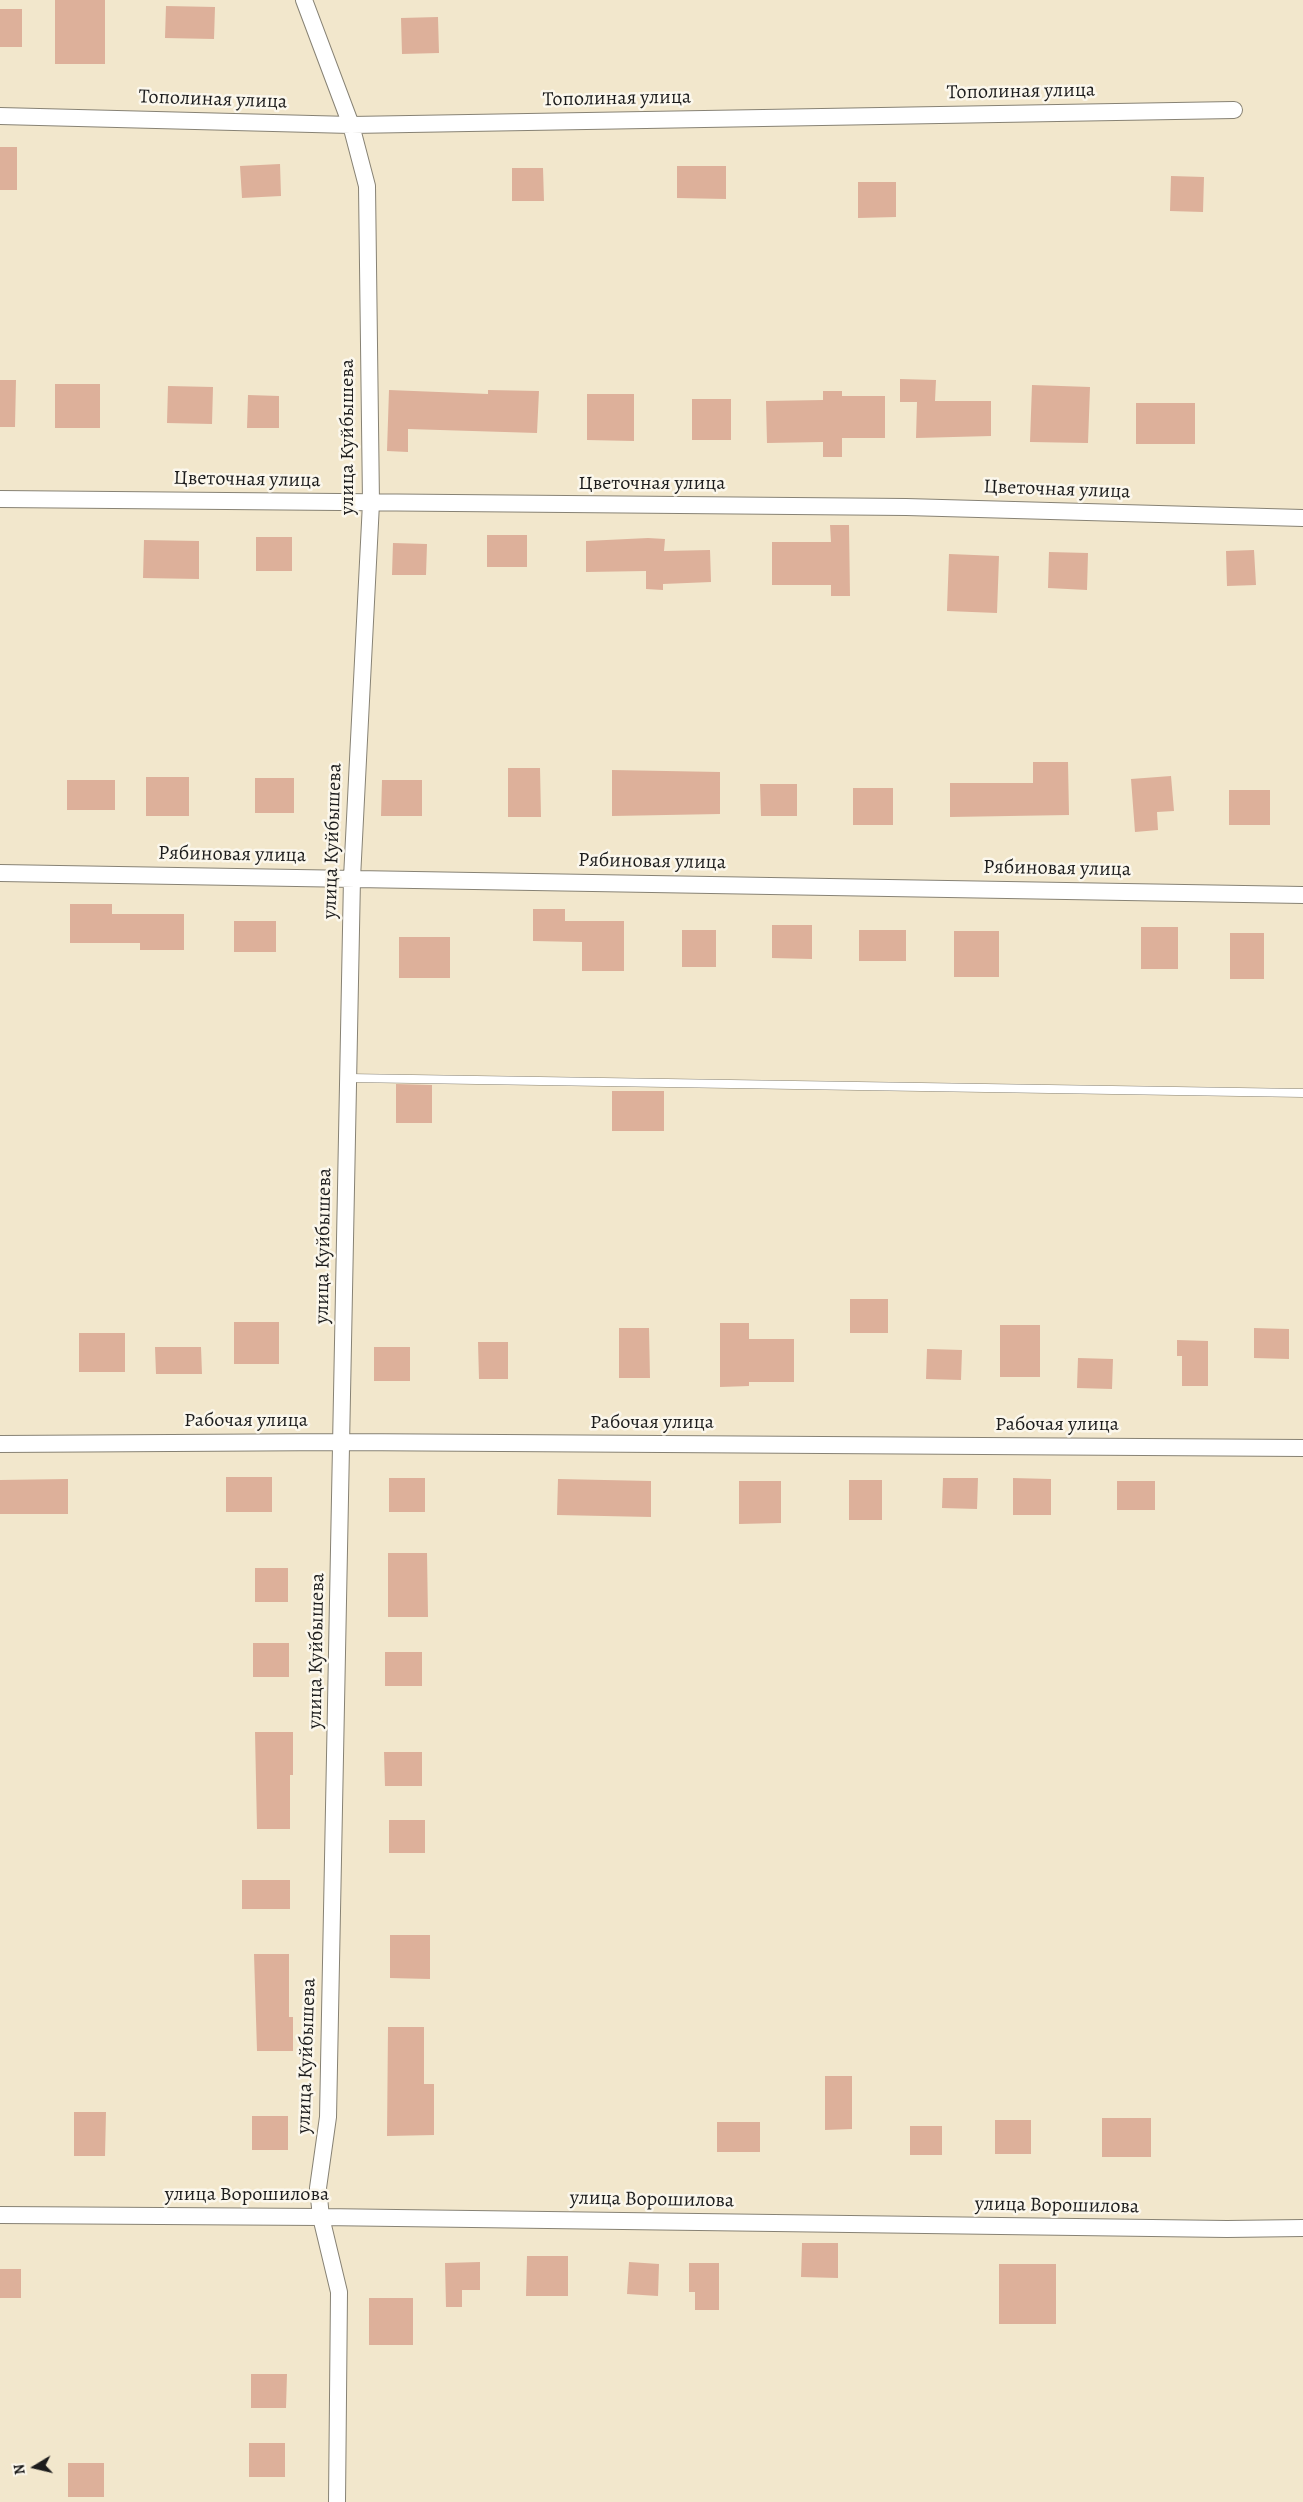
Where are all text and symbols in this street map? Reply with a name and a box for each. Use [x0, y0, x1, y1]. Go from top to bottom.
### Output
street label: Тополиная улица [947, 79, 1095, 105]
street label: Тополиная улица [138, 85, 288, 115]
street label: Тополиная улица [543, 86, 691, 112]
street label: улица Куйбышева [336, 359, 360, 515]
street label: Цветочная улица [173, 467, 321, 493]
street label: Цветочная улица [579, 472, 725, 496]
street label: Цветочная улица [983, 475, 1131, 505]
street label: улица Куйбышева [318, 763, 348, 919]
street label: Рябиновая улица [158, 842, 306, 868]
street label: Рябиновая улица [578, 849, 726, 875]
street label: Рябиновая улица [983, 856, 1131, 882]
street label: улица Куйбышева [311, 1168, 337, 1324]
street label: Рабочая улица [184, 1409, 308, 1433]
street label: Рабочая улица [590, 1411, 714, 1435]
street label: Рабочая улица [995, 1413, 1119, 1437]
street label: улица Куйбышева [304, 1573, 330, 1729]
street label: улица Куйбышева [292, 1978, 322, 2134]
street label: улица Ворошилова [165, 2183, 329, 2207]
street label: улица Ворошилова [570, 2187, 734, 2213]
street label: улица Ворошилова [975, 2193, 1139, 2219]
north arrow [10, 2442, 60, 2492]
text: N [10, 2463, 30, 2476]

